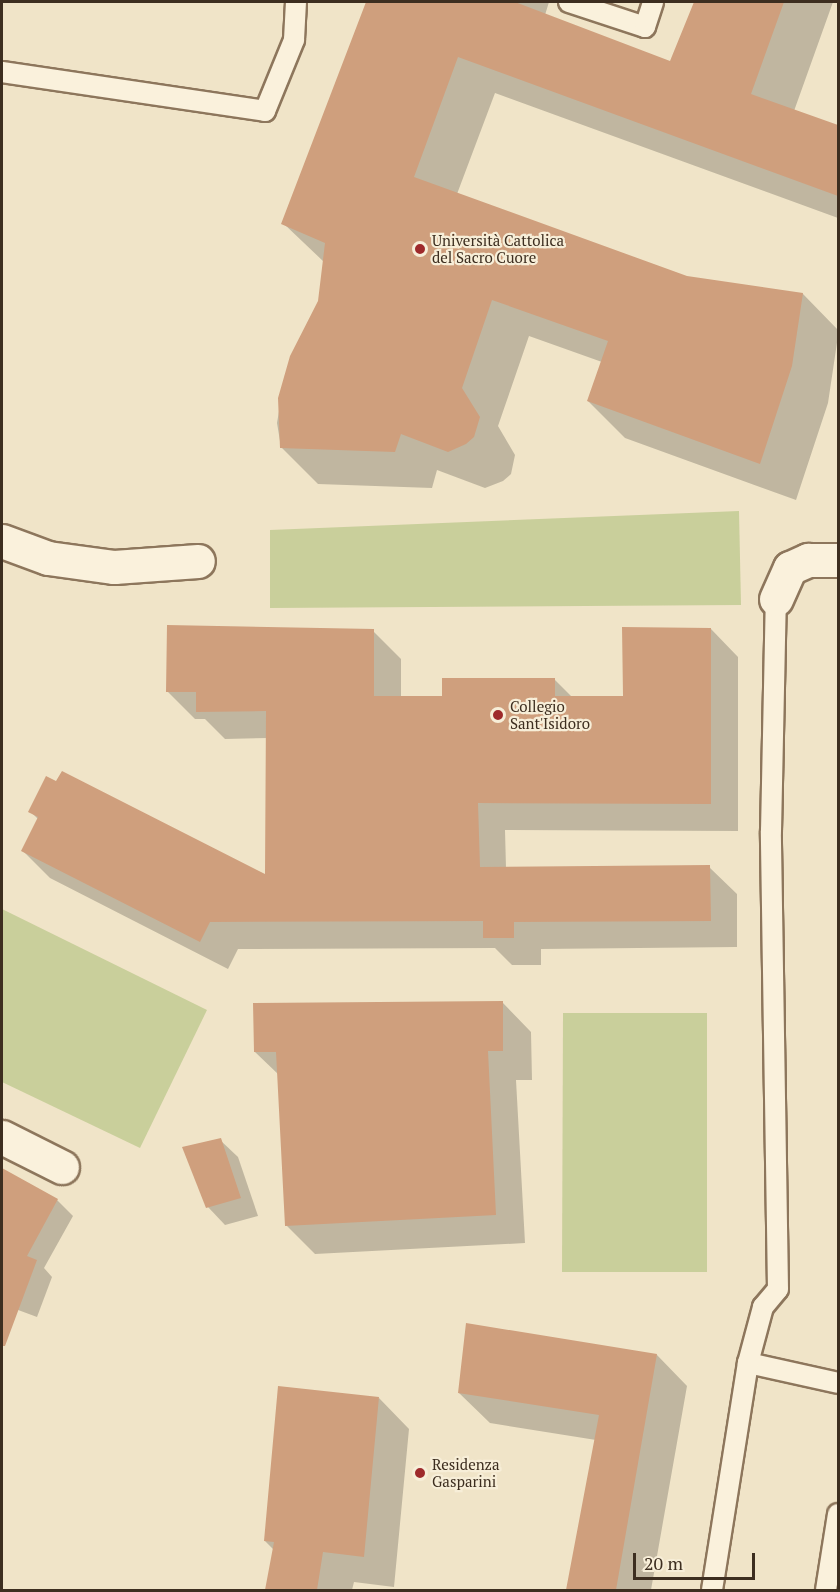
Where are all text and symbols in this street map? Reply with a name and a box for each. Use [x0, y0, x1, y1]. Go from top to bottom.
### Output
place label: Università Cattolica del Sacro Cuore [432, 231, 564, 266]
marker: Università Cattolica del Sacro Cuore [413, 242, 427, 256]
place label: Collegio Sant'Isidoro [510, 697, 590, 732]
marker: Collegio Sant'Isidoro [491, 708, 505, 722]
place label: Residenza Gasparini [432, 1455, 499, 1490]
marker: Residenza Gasparini [413, 1466, 427, 1480]
scale bar [636, 1541, 758, 1579]
text: 20 m [644, 1551, 683, 1575]

